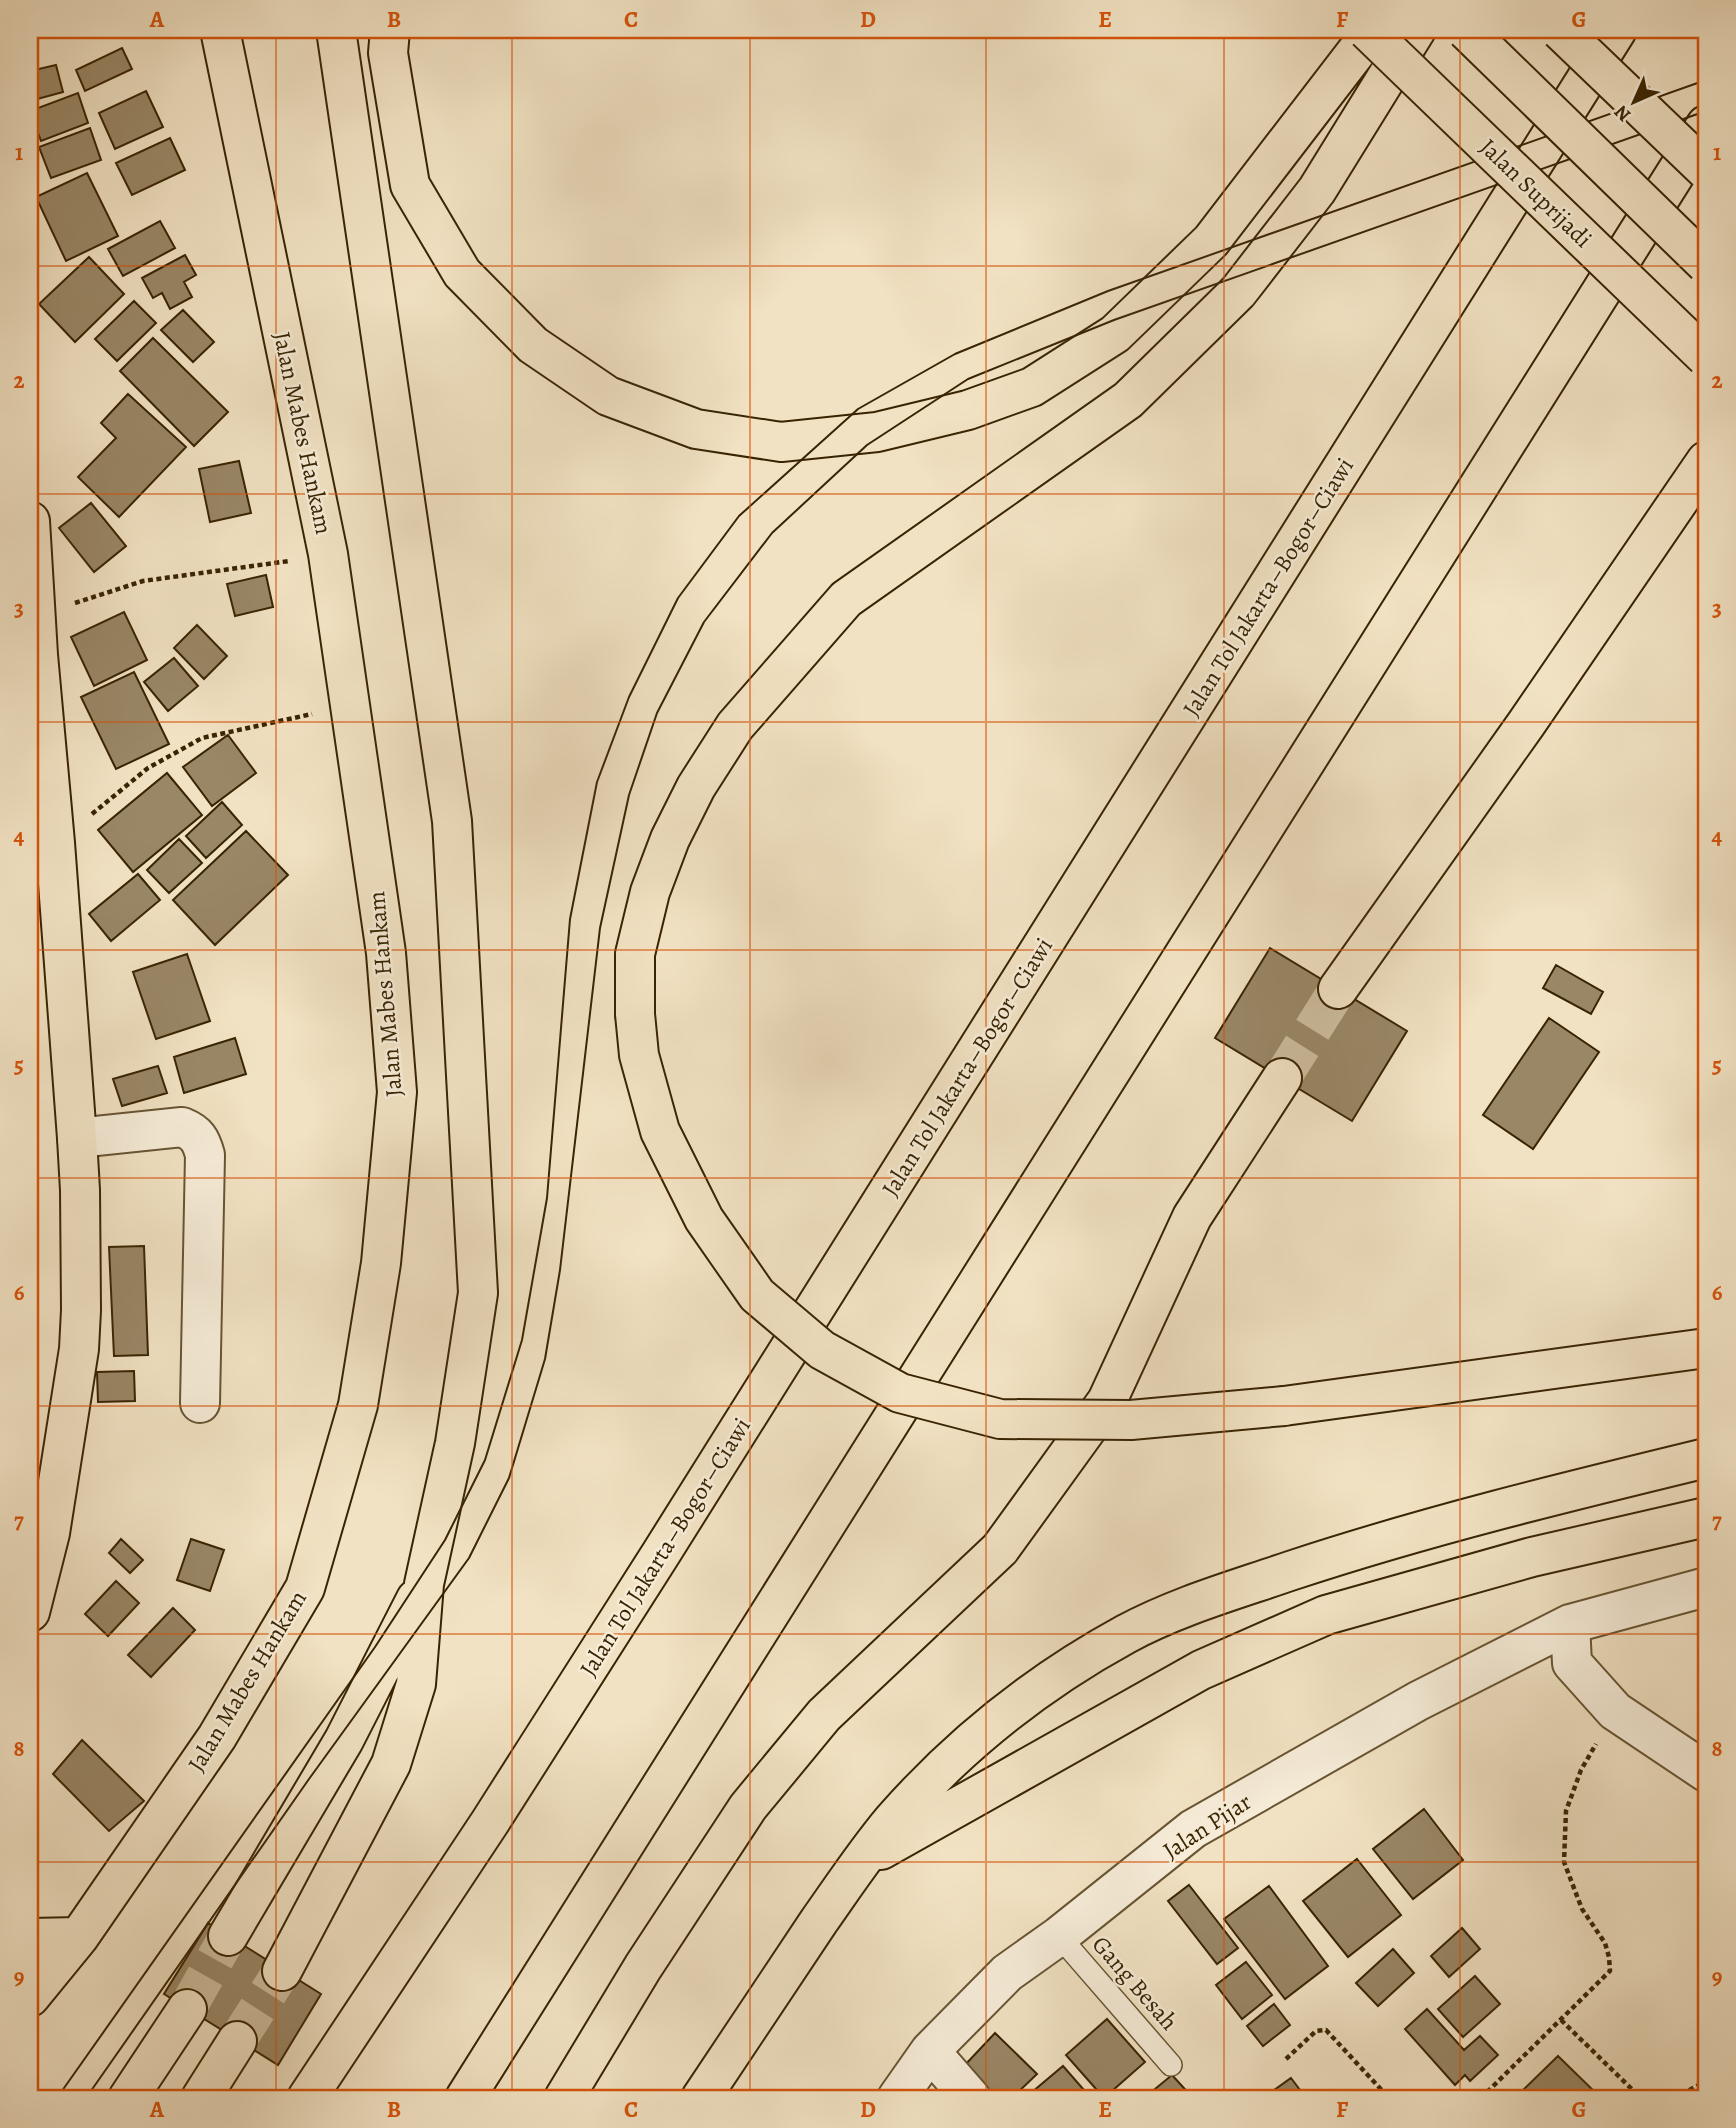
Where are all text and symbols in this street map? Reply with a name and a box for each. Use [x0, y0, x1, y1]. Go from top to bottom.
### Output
text: A [149, 4, 165, 35]
text: B [387, 4, 401, 35]
text: C [624, 4, 638, 35]
text: D [860, 4, 876, 35]
text: E [1098, 4, 1112, 35]
text: F [1336, 4, 1349, 35]
text: G [1571, 4, 1587, 35]
north arrow [1600, 66, 1670, 136]
text: N [1608, 99, 1637, 127]
street label: Jalan Suprijadi [1473, 131, 1599, 255]
text: 1 [15, 137, 23, 168]
text: 1 [1713, 137, 1721, 168]
street label: Jalan Mabes Hankam [266, 329, 340, 537]
text: 2 [13, 365, 25, 396]
text: 2 [1711, 365, 1723, 396]
street label: Jalan Tol Jakarta–Bogor–Ciawi [1175, 451, 1361, 723]
text: 3 [14, 593, 24, 624]
text: 3 [1712, 593, 1722, 624]
text: 4 [14, 821, 25, 852]
text: 4 [1712, 821, 1723, 852]
street label: Jalan Mabes Hankam [360, 890, 410, 1098]
street label: Jalan Tol Jakarta–Bogor–Ciawi [874, 931, 1060, 1203]
text: 5 [14, 1049, 24, 1080]
text: 5 [1712, 1049, 1722, 1080]
text: 6 [14, 1277, 25, 1308]
text: 6 [1712, 1277, 1723, 1308]
street label: Jalan Tol Jakarta–Bogor–Ciawi [572, 1411, 758, 1683]
text: 7 [14, 1505, 24, 1536]
text: 7 [1712, 1505, 1722, 1536]
street label: Jalan Mabes Hankam [180, 1584, 314, 1778]
text: 8 [13, 1733, 25, 1764]
text: 8 [1711, 1733, 1723, 1764]
street label: Jalan Pijar [1157, 1786, 1257, 1866]
street label: Gang Besah [1085, 1929, 1185, 2037]
text: 9 [14, 1961, 24, 1992]
text: 9 [1712, 1961, 1722, 1992]
text: A [149, 2094, 165, 2125]
text: B [387, 2094, 401, 2125]
text: C [624, 2094, 638, 2125]
text: D [860, 2094, 876, 2125]
text: E [1098, 2094, 1112, 2125]
text: F [1336, 2094, 1349, 2125]
text: G [1571, 2094, 1587, 2125]

